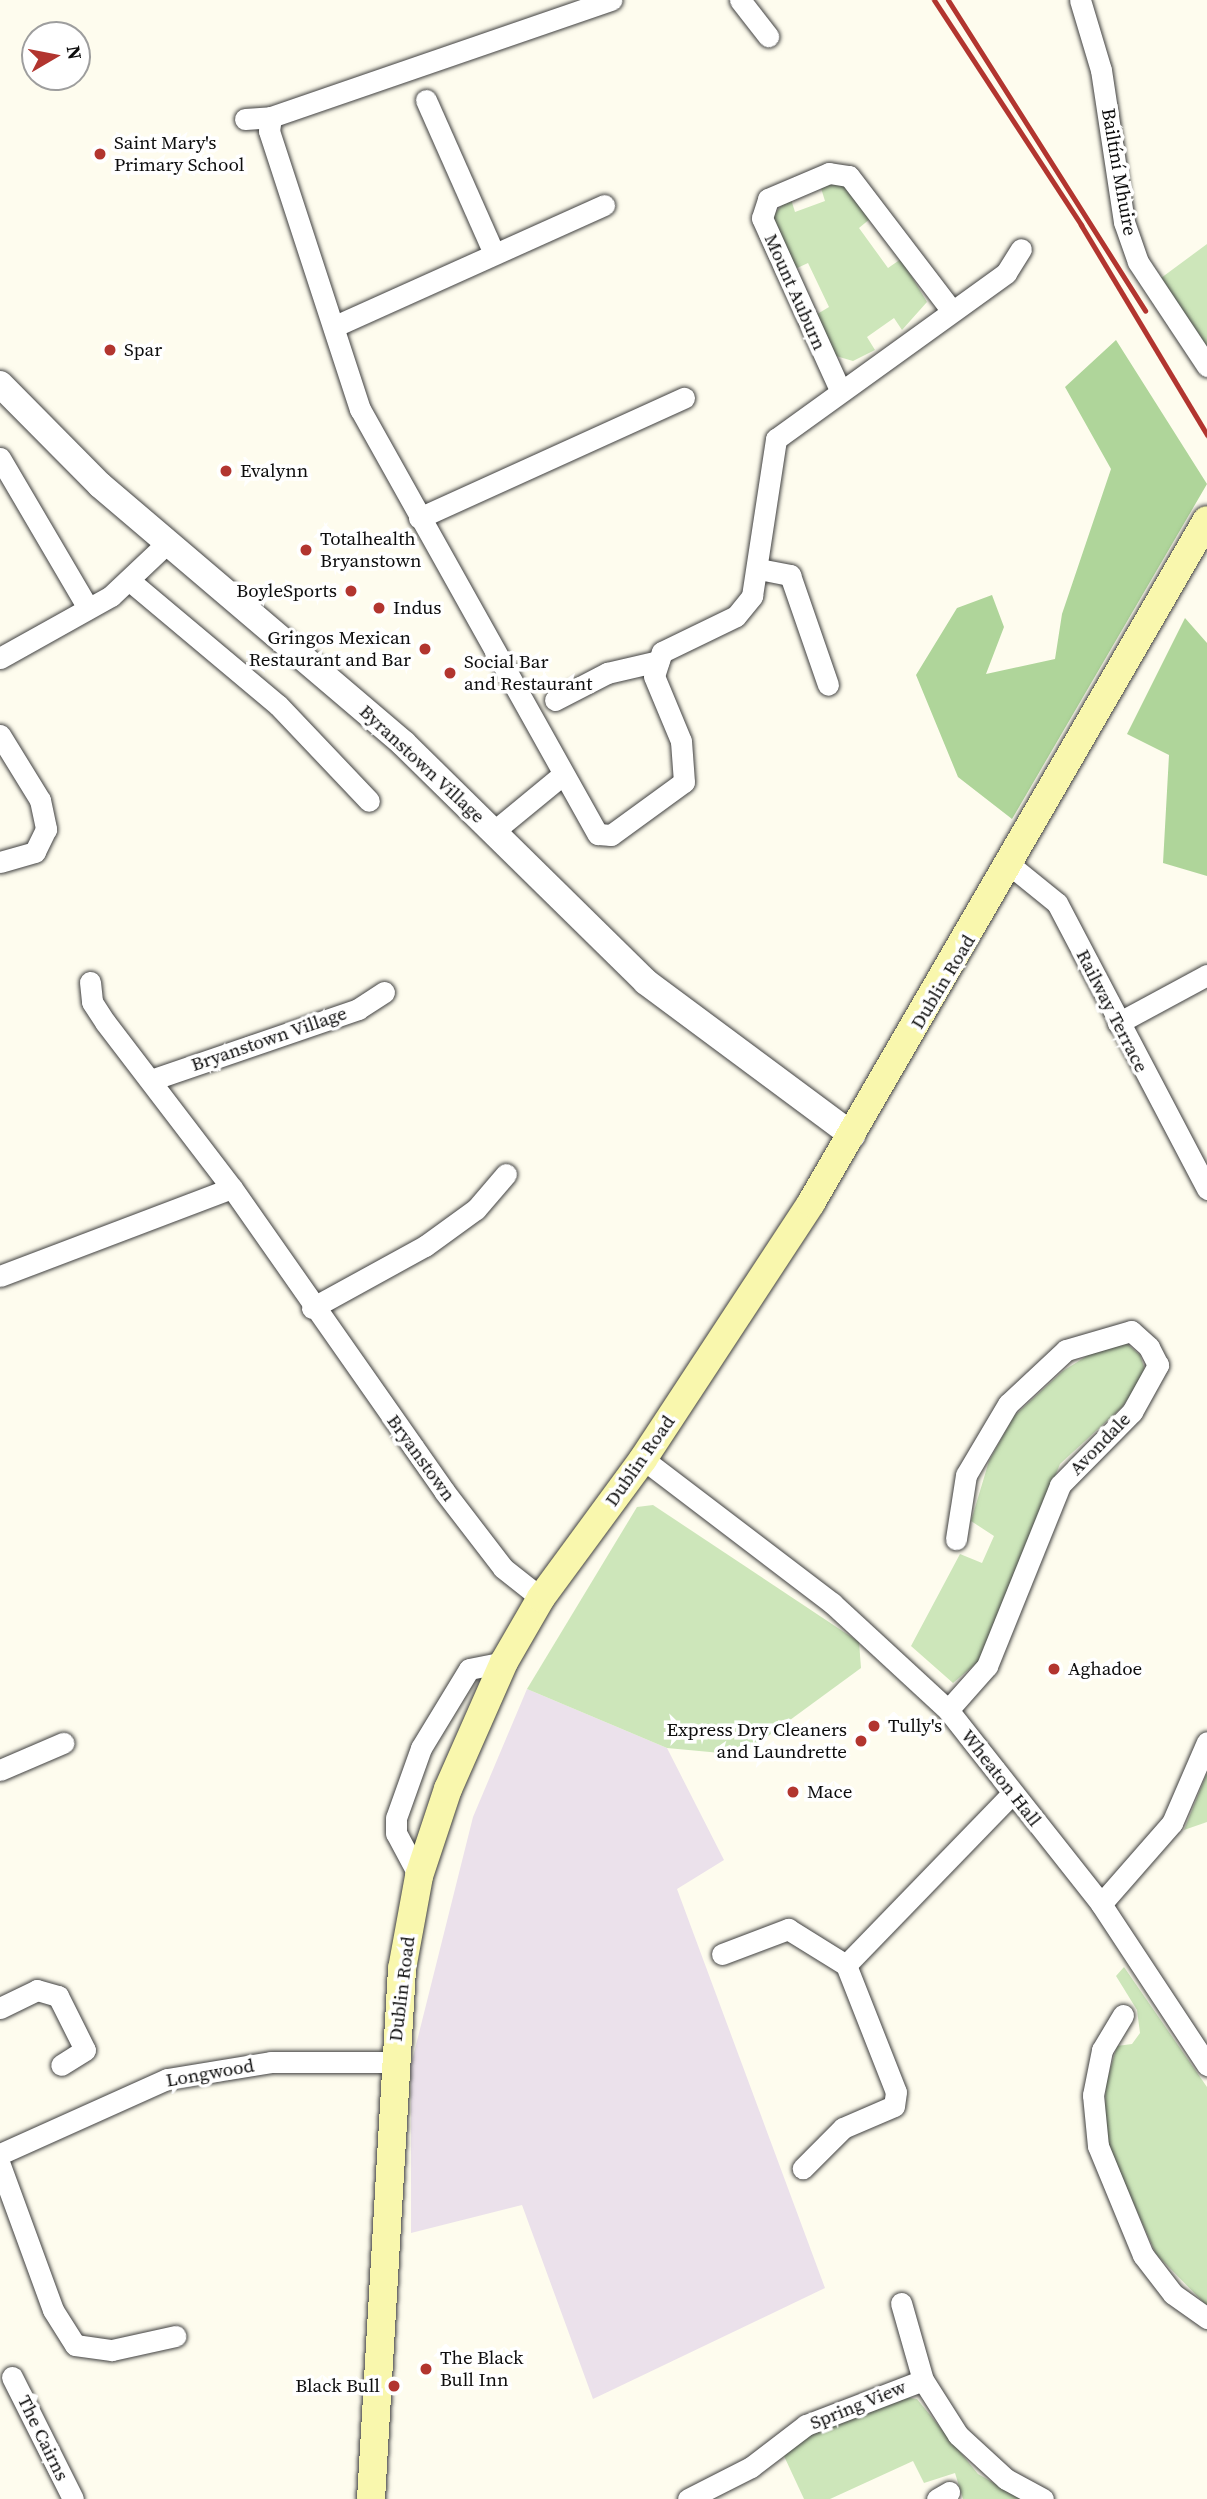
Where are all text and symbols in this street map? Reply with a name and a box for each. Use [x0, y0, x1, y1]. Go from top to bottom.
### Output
north arrow [21, 21, 91, 91]
text: N [61, 44, 89, 62]
street label: Bailtíní Mhuire [1097, 106, 1141, 238]
place label: Saint Mary's Primary School [114, 132, 244, 176]
marker: Saint Mary's Primary School [92, 146, 108, 162]
street label: Mount Auburn [759, 230, 831, 354]
place label: Spar [124, 339, 162, 361]
marker: Spar [102, 342, 118, 358]
place label: Evalynn [240, 460, 308, 482]
marker: Evalynn [218, 463, 234, 479]
place label: Totalhealth Bryanstown [320, 528, 422, 572]
marker: Totalhealth Bryanstown [298, 542, 314, 558]
place label: BoyleSports [236, 580, 337, 602]
marker: BoyleSports [343, 583, 359, 599]
place label: Indus [393, 597, 441, 619]
marker: Indus [371, 600, 387, 616]
place label: Gringos Mexican Restaurant and Bar [249, 627, 411, 671]
marker: Gringos Mexican Restaurant and Bar [417, 641, 433, 657]
place label: Social Bar and Restaurant [464, 651, 592, 695]
marker: Social Bar and Restaurant [442, 665, 458, 681]
street label: Byranstown Village [354, 700, 490, 828]
street label: Dublin Road [906, 931, 980, 1033]
street label: Railway Terrace [1071, 946, 1153, 1076]
street label: Bryanstown Village [188, 1002, 350, 1076]
street label: Avondale [1065, 1408, 1135, 1480]
street label: Bryanstown [382, 1410, 460, 1506]
street label: Dublin Road [600, 1411, 680, 1511]
place label: Aghadoe [1068, 1658, 1142, 1680]
marker: Aghadoe [1046, 1661, 1062, 1677]
place label: Tully's [888, 1715, 942, 1737]
marker: Tully's [866, 1718, 882, 1734]
place label: Express Dry Cleaners and Laundrette [667, 1719, 847, 1763]
street label: Wheaton Hall [956, 1725, 1046, 1831]
marker: Express Dry Cleaners and Laundrette [853, 1733, 869, 1749]
place label: Mace [807, 1781, 852, 1803]
marker: Mace [785, 1784, 801, 1800]
street label: Dublin Road [384, 1935, 420, 2043]
street label: Longwood [164, 2054, 256, 2092]
place label: The Black Bull Inn [440, 2347, 523, 2391]
marker: The Black Bull Inn [418, 2361, 434, 2377]
place label: Black Bull [295, 2375, 380, 2397]
street label: Spring View [806, 2375, 910, 2435]
marker: Black Bull [386, 2378, 402, 2394]
street label: The Cairns [13, 2392, 73, 2484]

